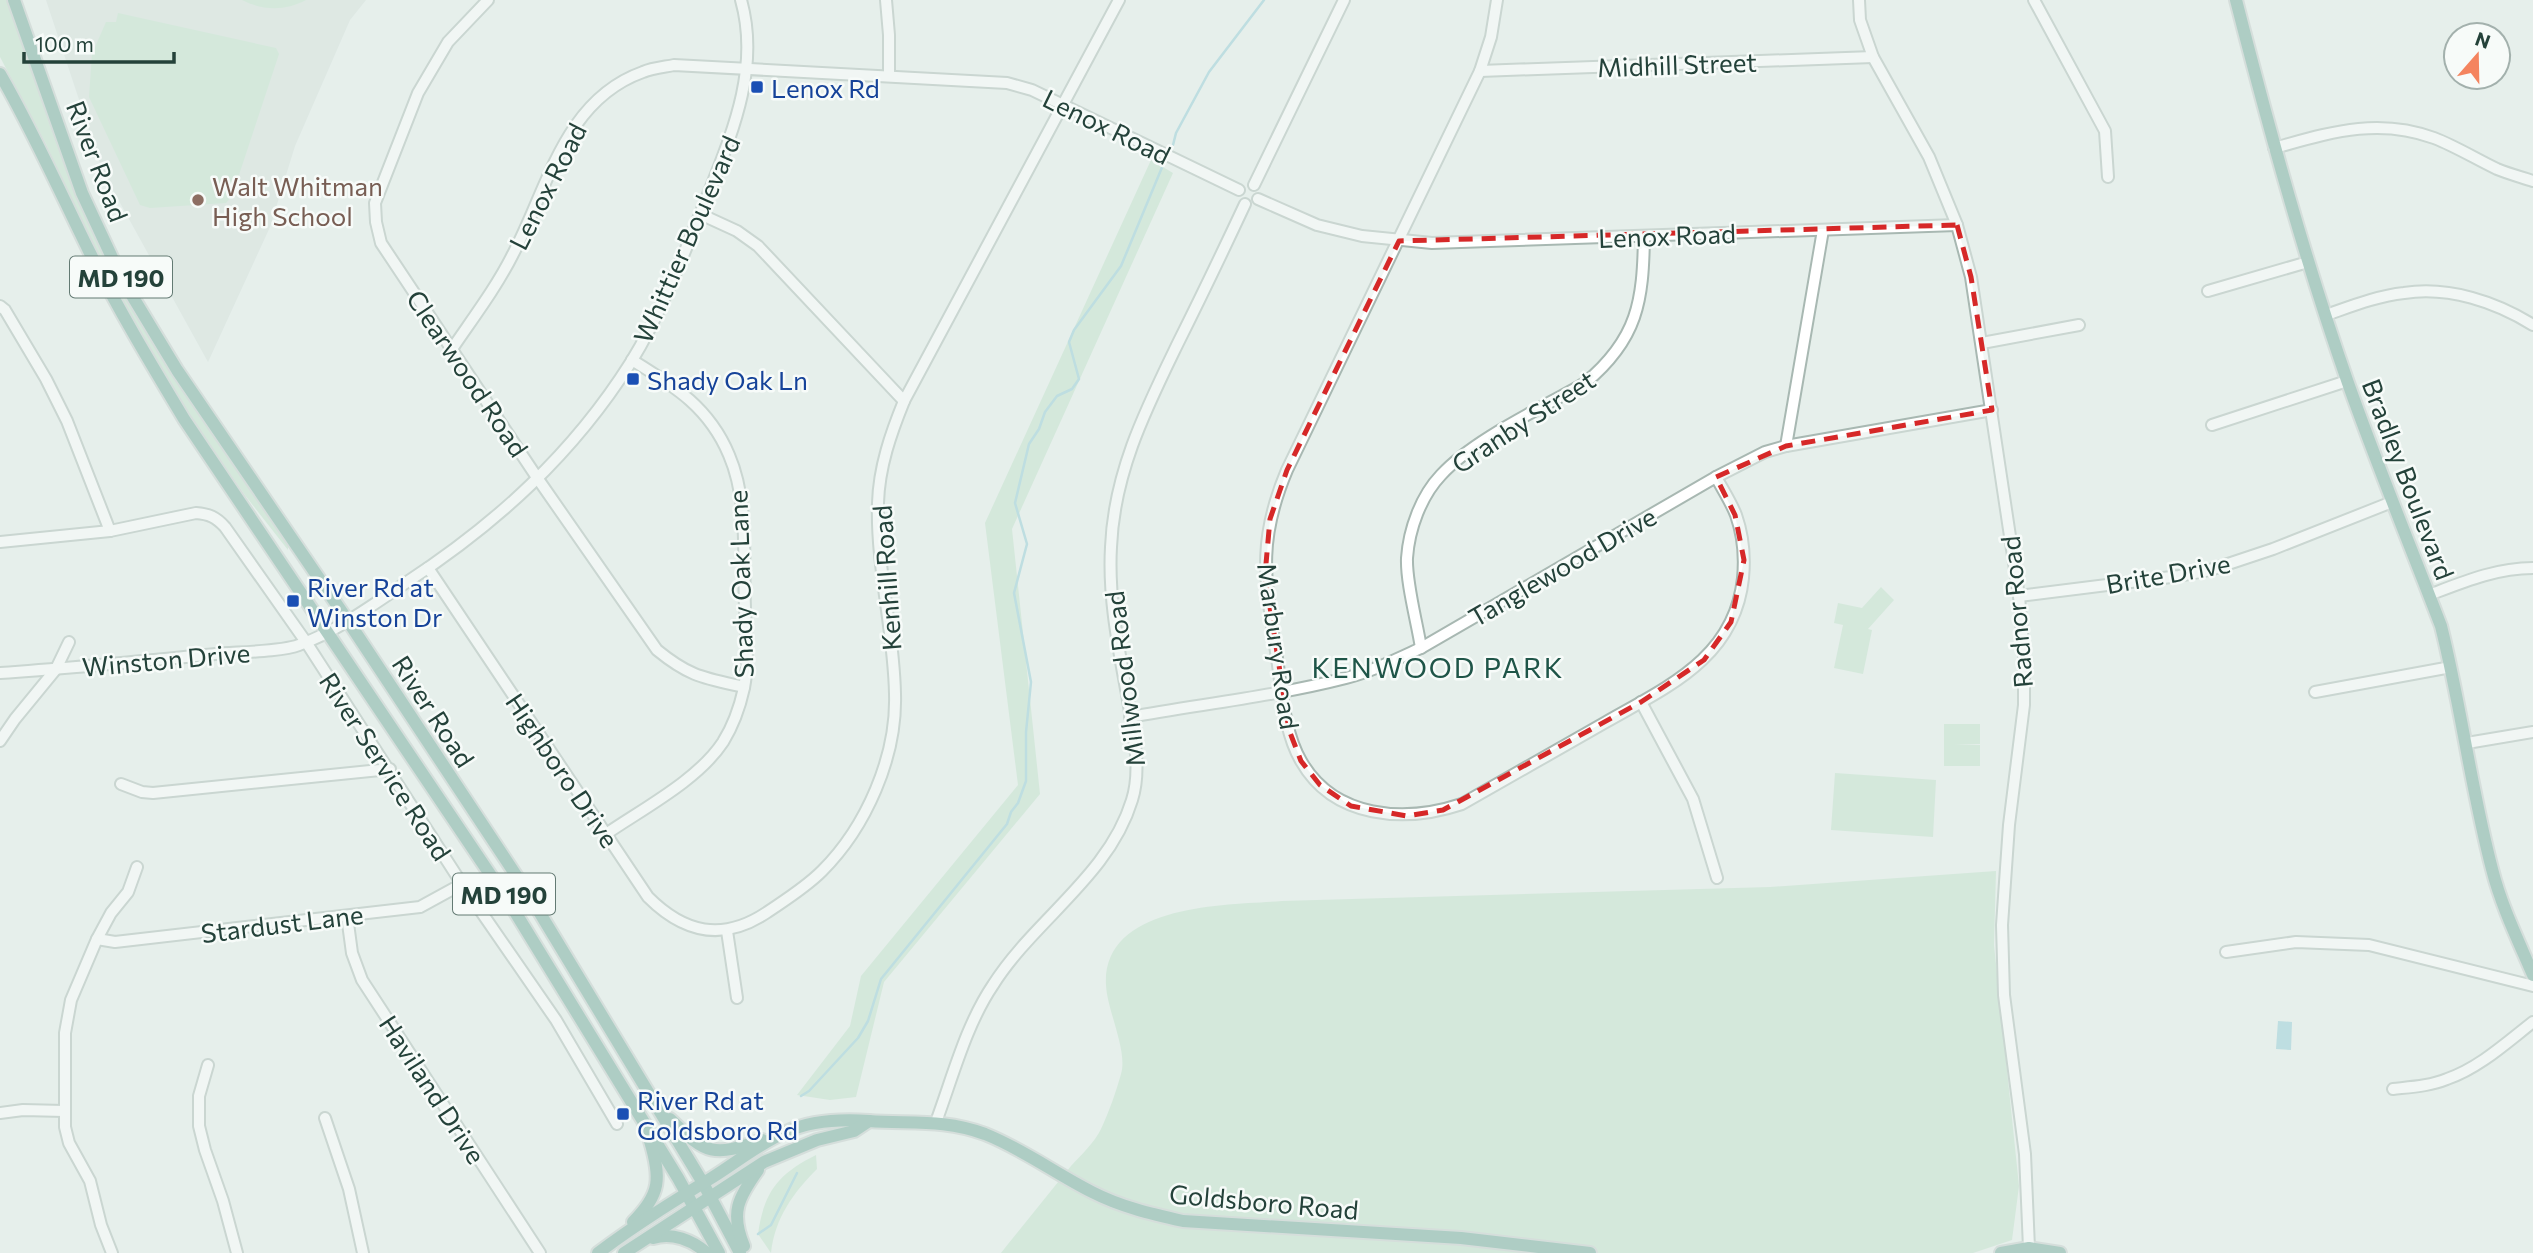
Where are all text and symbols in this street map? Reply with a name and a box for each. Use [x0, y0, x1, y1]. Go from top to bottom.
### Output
scale bar [24, 21, 175, 65]
north arrow [2442, 21, 2512, 91]
text: N [2472, 26, 2494, 53]
text: 100 m [35, 31, 94, 56]
street label: Midhill Street [1597, 46, 1757, 82]
place label: Lenox Rd [771, 72, 880, 103]
marker: Lenox Rd [749, 79, 765, 95]
street label: Lenox Road [1038, 82, 1176, 170]
street label: River Road [61, 96, 135, 226]
street label: Lenox Road [502, 117, 592, 255]
street label: Whittier Boulevard [626, 131, 746, 347]
place label: Walt Whitman High School [212, 170, 383, 231]
marker: Walt Whitman High School [190, 192, 206, 208]
street label: Lenox Road [1598, 217, 1736, 253]
road number: MD 190 [70, 256, 172, 298]
street label: Clearwood Road [401, 284, 535, 462]
street label: Granby Street [1446, 363, 1600, 479]
place label: Shady Oak Ln [647, 364, 808, 395]
marker: Shady Oak Ln [625, 371, 641, 387]
street label: Bradley Boulevard [2356, 374, 2462, 584]
street label: Shady Oak Lane [721, 489, 759, 679]
street label: Tanglewood Drive [1463, 500, 1661, 632]
street label: Kenhill Road [865, 504, 907, 652]
street label: Radnor Road [1994, 535, 2038, 689]
street label: Brite Drive [2103, 547, 2233, 599]
street label: Marbury Road [1252, 561, 1306, 731]
place label: River Rd at Winston Dr [307, 571, 442, 632]
street label: Millwood Road [1098, 589, 1150, 769]
marker: River Rd at Winston Dr [285, 593, 301, 609]
street label: Winston Drive [81, 636, 251, 682]
street label: River Road [386, 649, 482, 773]
district label: KENWOOD PARK [1311, 650, 1565, 684]
street label: River Service Road [314, 666, 458, 866]
street label: Highboro Drive [500, 687, 626, 853]
road number: MD 190 [453, 874, 555, 914]
street label: Stardust Lane [199, 898, 365, 948]
street label: Haviland Drive [374, 1009, 492, 1169]
place label: River Rd at Goldsboro Rd [637, 1084, 798, 1145]
marker: River Rd at Goldsboro Rd [615, 1106, 631, 1122]
street label: Goldsboro Road [1168, 1177, 1360, 1225]

